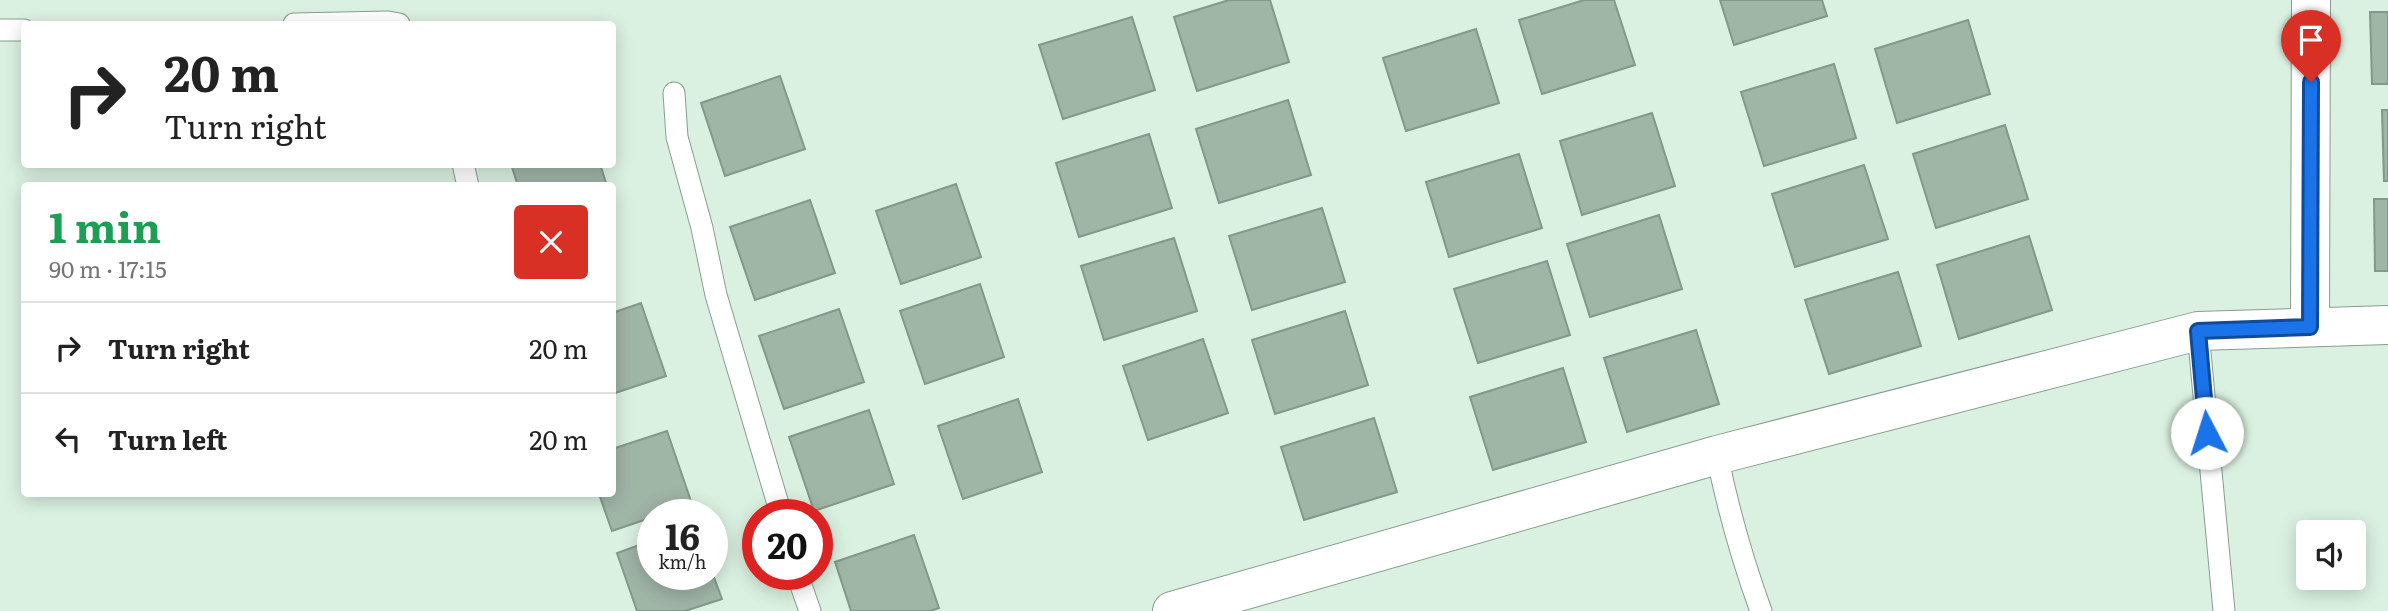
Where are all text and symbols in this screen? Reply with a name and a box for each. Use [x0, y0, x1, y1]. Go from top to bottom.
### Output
pin [2281, 10, 2341, 82]
icon: arrive [2292, 21, 2330, 59]
text: 20 m [164, 34, 279, 107]
icon: right [49, 49, 140, 140]
text: Turn right [164, 101, 326, 149]
text: 1 min [49, 194, 161, 256]
button: close [514, 205, 588, 279]
text: 90 m · 17:15 [49, 251, 167, 285]
text: Turn right [108, 328, 250, 367]
text: 20 m [529, 328, 588, 367]
icon: right [49, 329, 87, 367]
position arrow [2170, 396, 2244, 470]
text: Turn left [108, 419, 227, 458]
text: 20 m [529, 419, 588, 458]
icon: left [49, 420, 87, 458]
speed limit sign: 20 [742, 499, 833, 590]
text: 16 [665, 509, 700, 561]
map controls [2296, 520, 2366, 590]
button: sound [2296, 520, 2366, 590]
text: km/h [659, 548, 706, 575]

